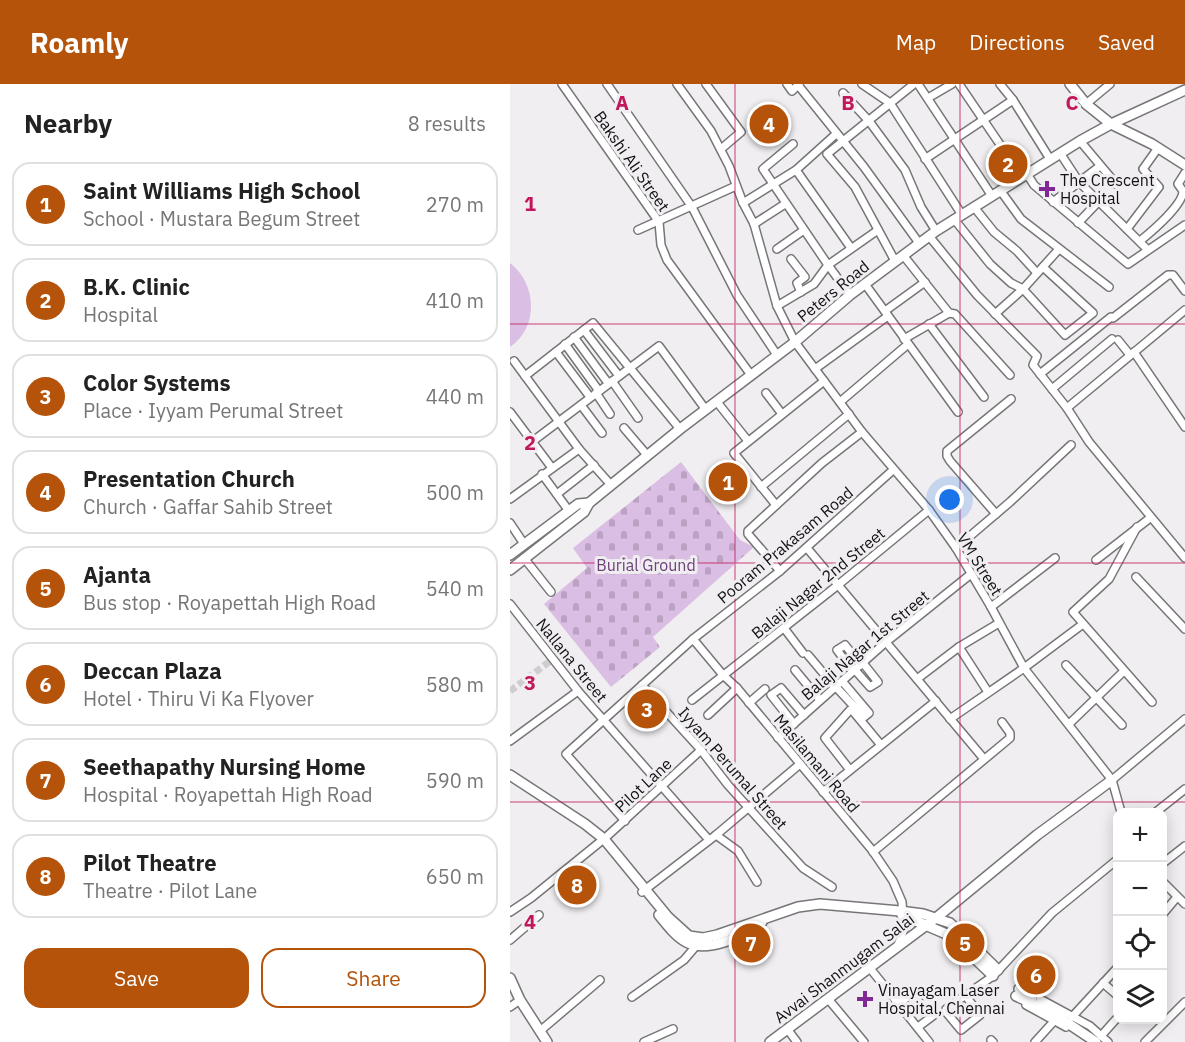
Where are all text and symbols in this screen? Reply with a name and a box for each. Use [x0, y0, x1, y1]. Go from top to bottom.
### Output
text: Roamly [30, 24, 128, 61]
text: Map [896, 28, 936, 56]
text: Directions [969, 28, 1065, 56]
text: Saved [1098, 28, 1155, 56]
text: A [615, 89, 629, 116]
text: B [841, 89, 855, 116]
text: C [1065, 89, 1079, 116]
pin: 4 [750, 102, 788, 147]
text: Nearby [24, 106, 112, 140]
street label: Bakshi Ali Street [590, 107, 674, 215]
text: 8 results [408, 110, 486, 137]
pin: 2 [988, 142, 1028, 187]
place label: The Crescent Hospital [1060, 170, 1155, 208]
text: Saint Williams High School [83, 176, 360, 205]
marker: The Crescent Hospital [1038, 180, 1056, 198]
text: 1 [524, 190, 536, 217]
text: 1 [40, 191, 52, 218]
text: 270 m [426, 191, 484, 218]
text: School · Mustara Begum Street [83, 205, 360, 232]
street label: Peters Road [793, 256, 873, 326]
text: B.K. Clinic [83, 272, 190, 301]
text: 2 [40, 287, 52, 314]
text: 410 m [426, 287, 484, 314]
text: Hospital [83, 301, 158, 328]
text: Color Systems [83, 368, 231, 397]
text: 3 [40, 383, 52, 410]
text: 440 m [426, 383, 484, 410]
text: Place · Iyyam Perumal Street [83, 397, 343, 424]
text: 2 [524, 429, 536, 456]
pin: 1 [708, 460, 748, 504]
text: Presentation Church [83, 464, 295, 493]
text: 4 [40, 479, 52, 506]
text: 500 m [426, 479, 484, 506]
street label: Pooram Prakasam Road [713, 482, 857, 608]
your location [935, 485, 964, 514]
text: Church · Gaffar Sahib Street [83, 493, 333, 520]
street label: Balaji Nagar 2nd Street [747, 523, 889, 643]
street label: VM Street [953, 529, 1007, 599]
park label: Burial Ground [596, 555, 696, 575]
text: Ajanta [83, 560, 151, 589]
text: 5 [40, 575, 52, 602]
text: 540 m [426, 575, 484, 602]
street label: Balaji Nagar 1st Street [797, 586, 933, 704]
text: Bus stop · Royapettah High Road [83, 589, 376, 616]
street label: Nallana Street [532, 614, 612, 706]
text: Deccan Plaza [83, 656, 222, 685]
text: 3 [524, 669, 536, 696]
text: 6 [40, 671, 52, 698]
text: 580 m [426, 671, 484, 698]
text: Hotel · Thiru Vi Ka Flyover [83, 685, 314, 712]
pin: 3 [628, 686, 666, 732]
street label: Iyyam Perumal Street [674, 703, 792, 833]
street label: Masilamani Road [770, 710, 864, 816]
text: Seethapathy Nursing Home [83, 752, 366, 781]
street label: Pilot Lane [610, 753, 676, 816]
text: 7 [40, 767, 52, 794]
text: 590 m [426, 767, 484, 794]
text: Hospital · Royapettah High Road [83, 781, 373, 808]
map controls [1113, 808, 1167, 1024]
button: + [1113, 808, 1167, 862]
text: Pilot Theatre [83, 848, 217, 877]
pin: 8 [558, 862, 596, 908]
button: − [1113, 862, 1167, 916]
text: 8 [40, 863, 52, 890]
text: 650 m [426, 863, 484, 890]
text: Theatre · Pilot Lane [83, 877, 257, 904]
text: 4 [524, 908, 536, 935]
street label: Avvai Shanmugam Salai [770, 909, 918, 1027]
button: locate [1113, 916, 1167, 970]
pin: 7 [732, 920, 770, 966]
pin: 5 [946, 920, 984, 966]
button: Save [24, 948, 249, 1008]
button: Share [261, 948, 486, 1008]
pin: 6 [1016, 952, 1056, 998]
button: layers [1113, 970, 1167, 1024]
place label: Vinayagam Laser Hospital, Chennai [878, 980, 1005, 1018]
marker: Vinayagam Laser Hospital, Chennai [856, 990, 874, 1008]

